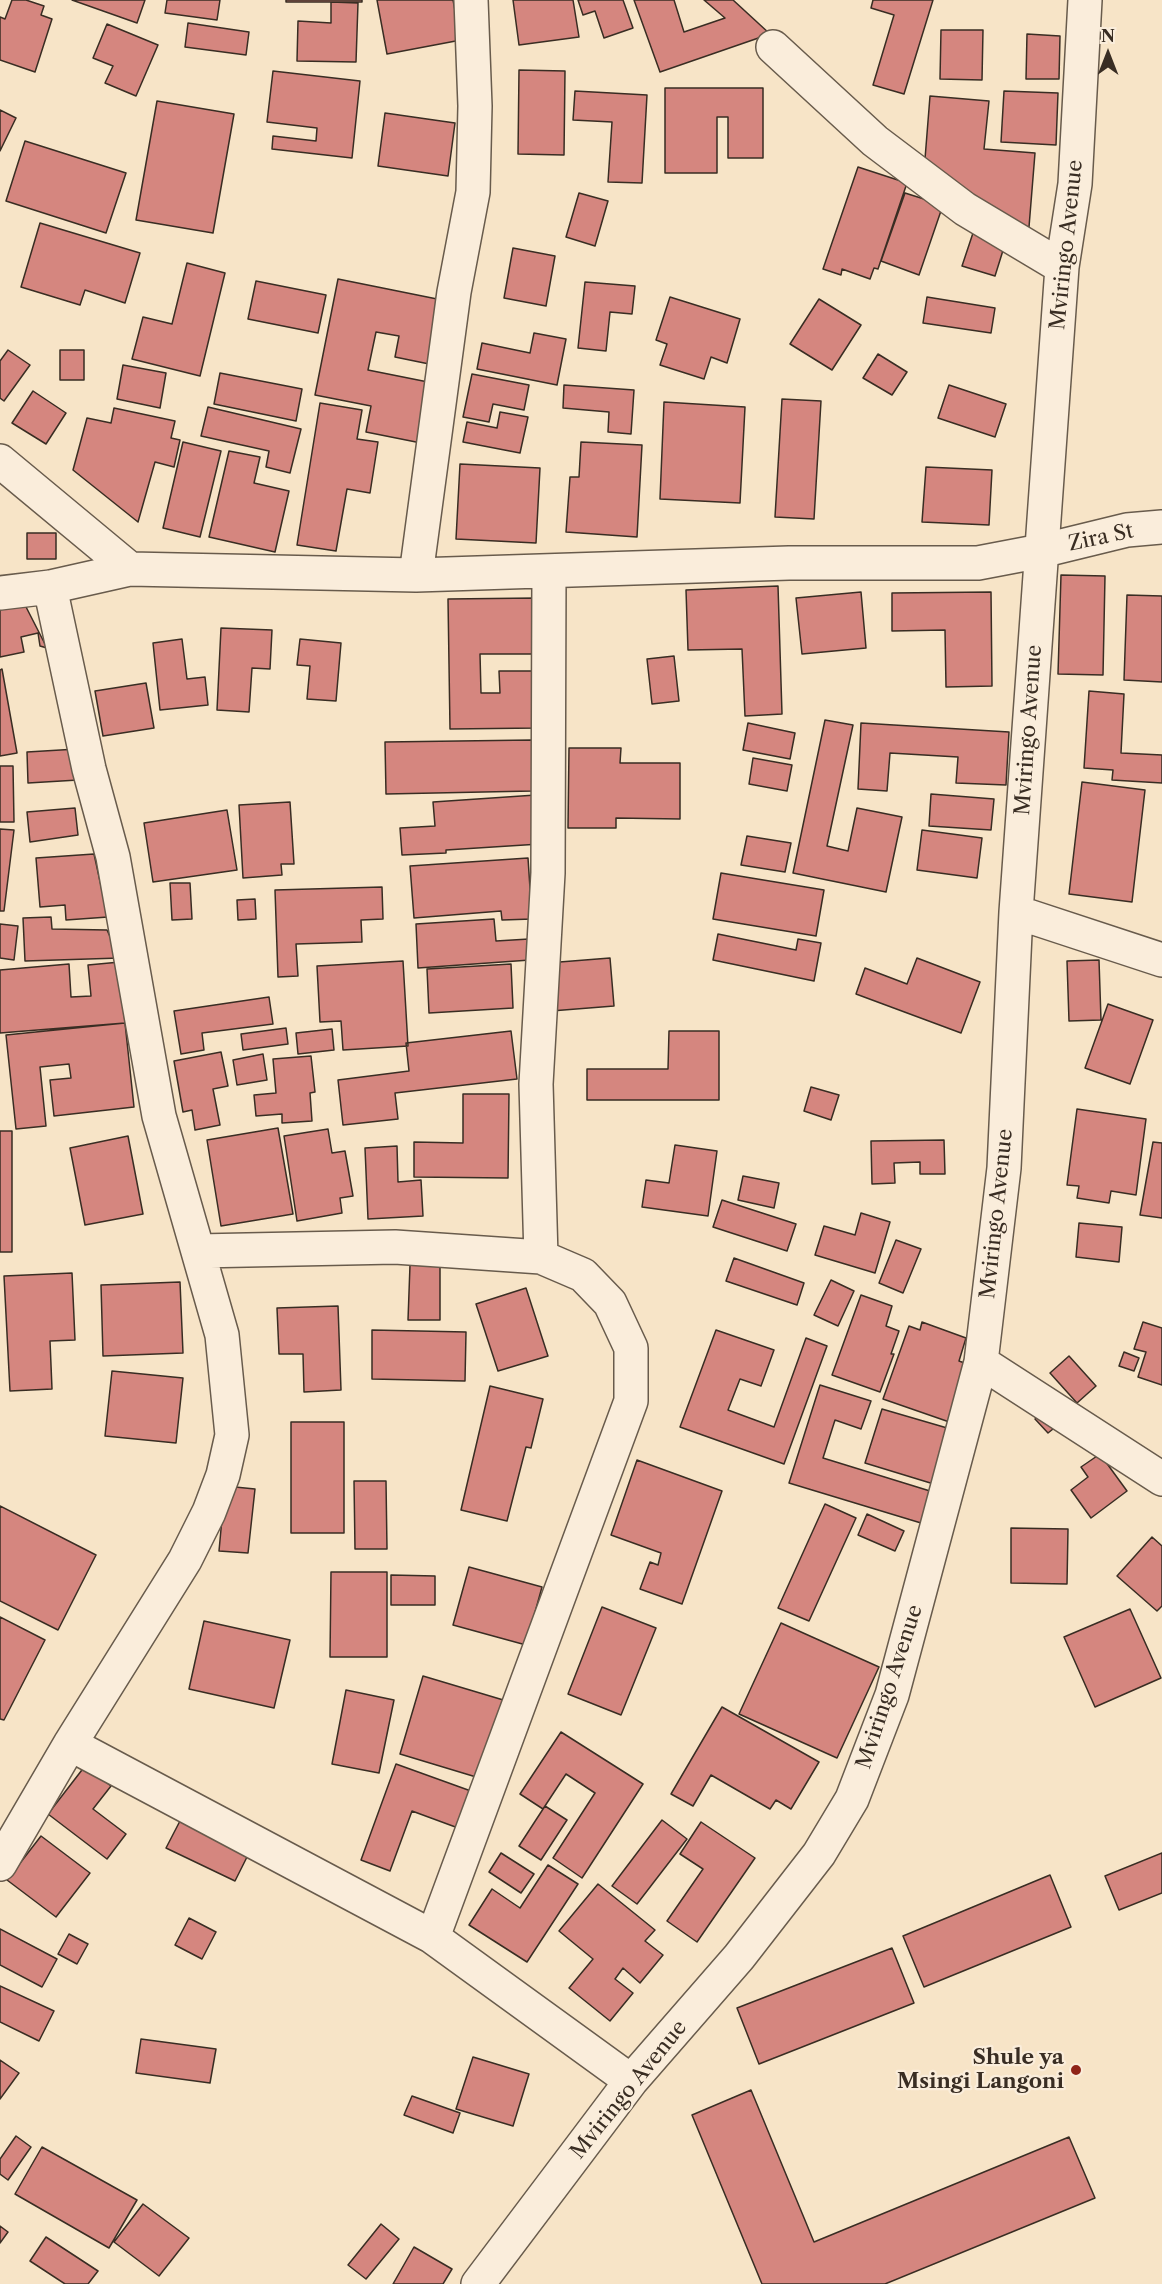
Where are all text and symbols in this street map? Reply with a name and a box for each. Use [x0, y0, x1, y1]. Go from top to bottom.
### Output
north arrow [1078, 24, 1138, 84]
text: N [1101, 26, 1115, 46]
street label: Mviringo Avenue [1046, 159, 1088, 331]
street label: Zira St [1066, 519, 1136, 557]
street label: Mviringo Avenue [1010, 644, 1048, 816]
street label: Mviringo Avenue [976, 1128, 1018, 1300]
street label: Mviringo Avenue [852, 1602, 928, 1772]
street label: Mviringo Avenue [565, 2016, 693, 2164]
place label: Shule ya Msingi Langoni [897, 2045, 1064, 2095]
marker: Shule ya Msingi Langoni [1069, 2063, 1083, 2077]

